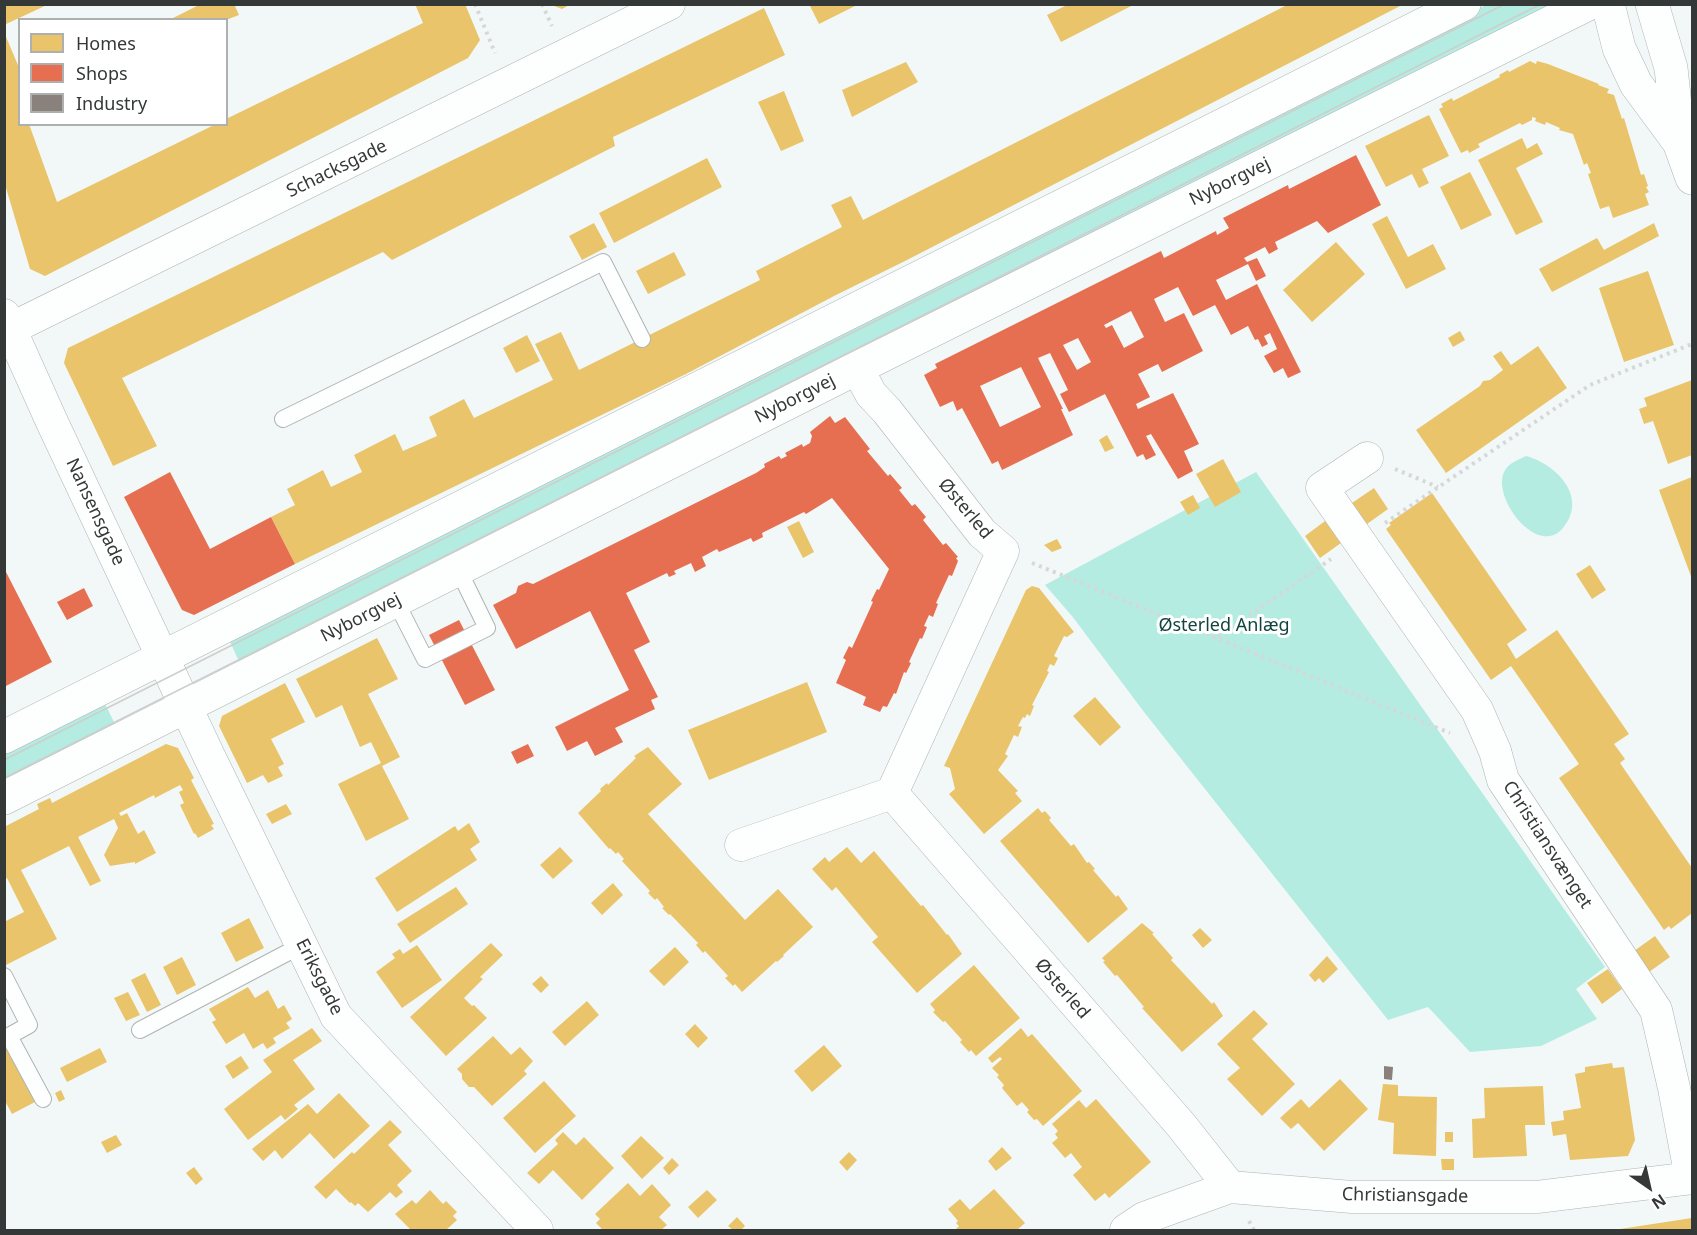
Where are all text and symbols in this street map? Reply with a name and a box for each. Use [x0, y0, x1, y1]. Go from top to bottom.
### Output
legend [18, 18, 228, 126]
text: Homes [76, 31, 136, 55]
text: Shops [76, 61, 128, 85]
text: Industry [76, 91, 147, 115]
street label: Schacksgade [283, 135, 391, 203]
street label: Nyborgvej [1186, 153, 1274, 211]
street label: Nyborgvej [751, 370, 839, 428]
street label: Nansensgade [61, 455, 129, 569]
street label: Østerled [933, 474, 997, 544]
street label: Nyborgvej [317, 589, 405, 647]
park label: Østerled Anlæg [1158, 615, 1290, 637]
street label: Christiansvænget [1498, 777, 1596, 913]
street label: Eriksgade [291, 935, 347, 1019]
street label: Østerled [1030, 955, 1094, 1023]
north arrow [1619, 1157, 1679, 1217]
street label: Christiansgade [1342, 1184, 1468, 1208]
text: N [1648, 1189, 1671, 1215]

